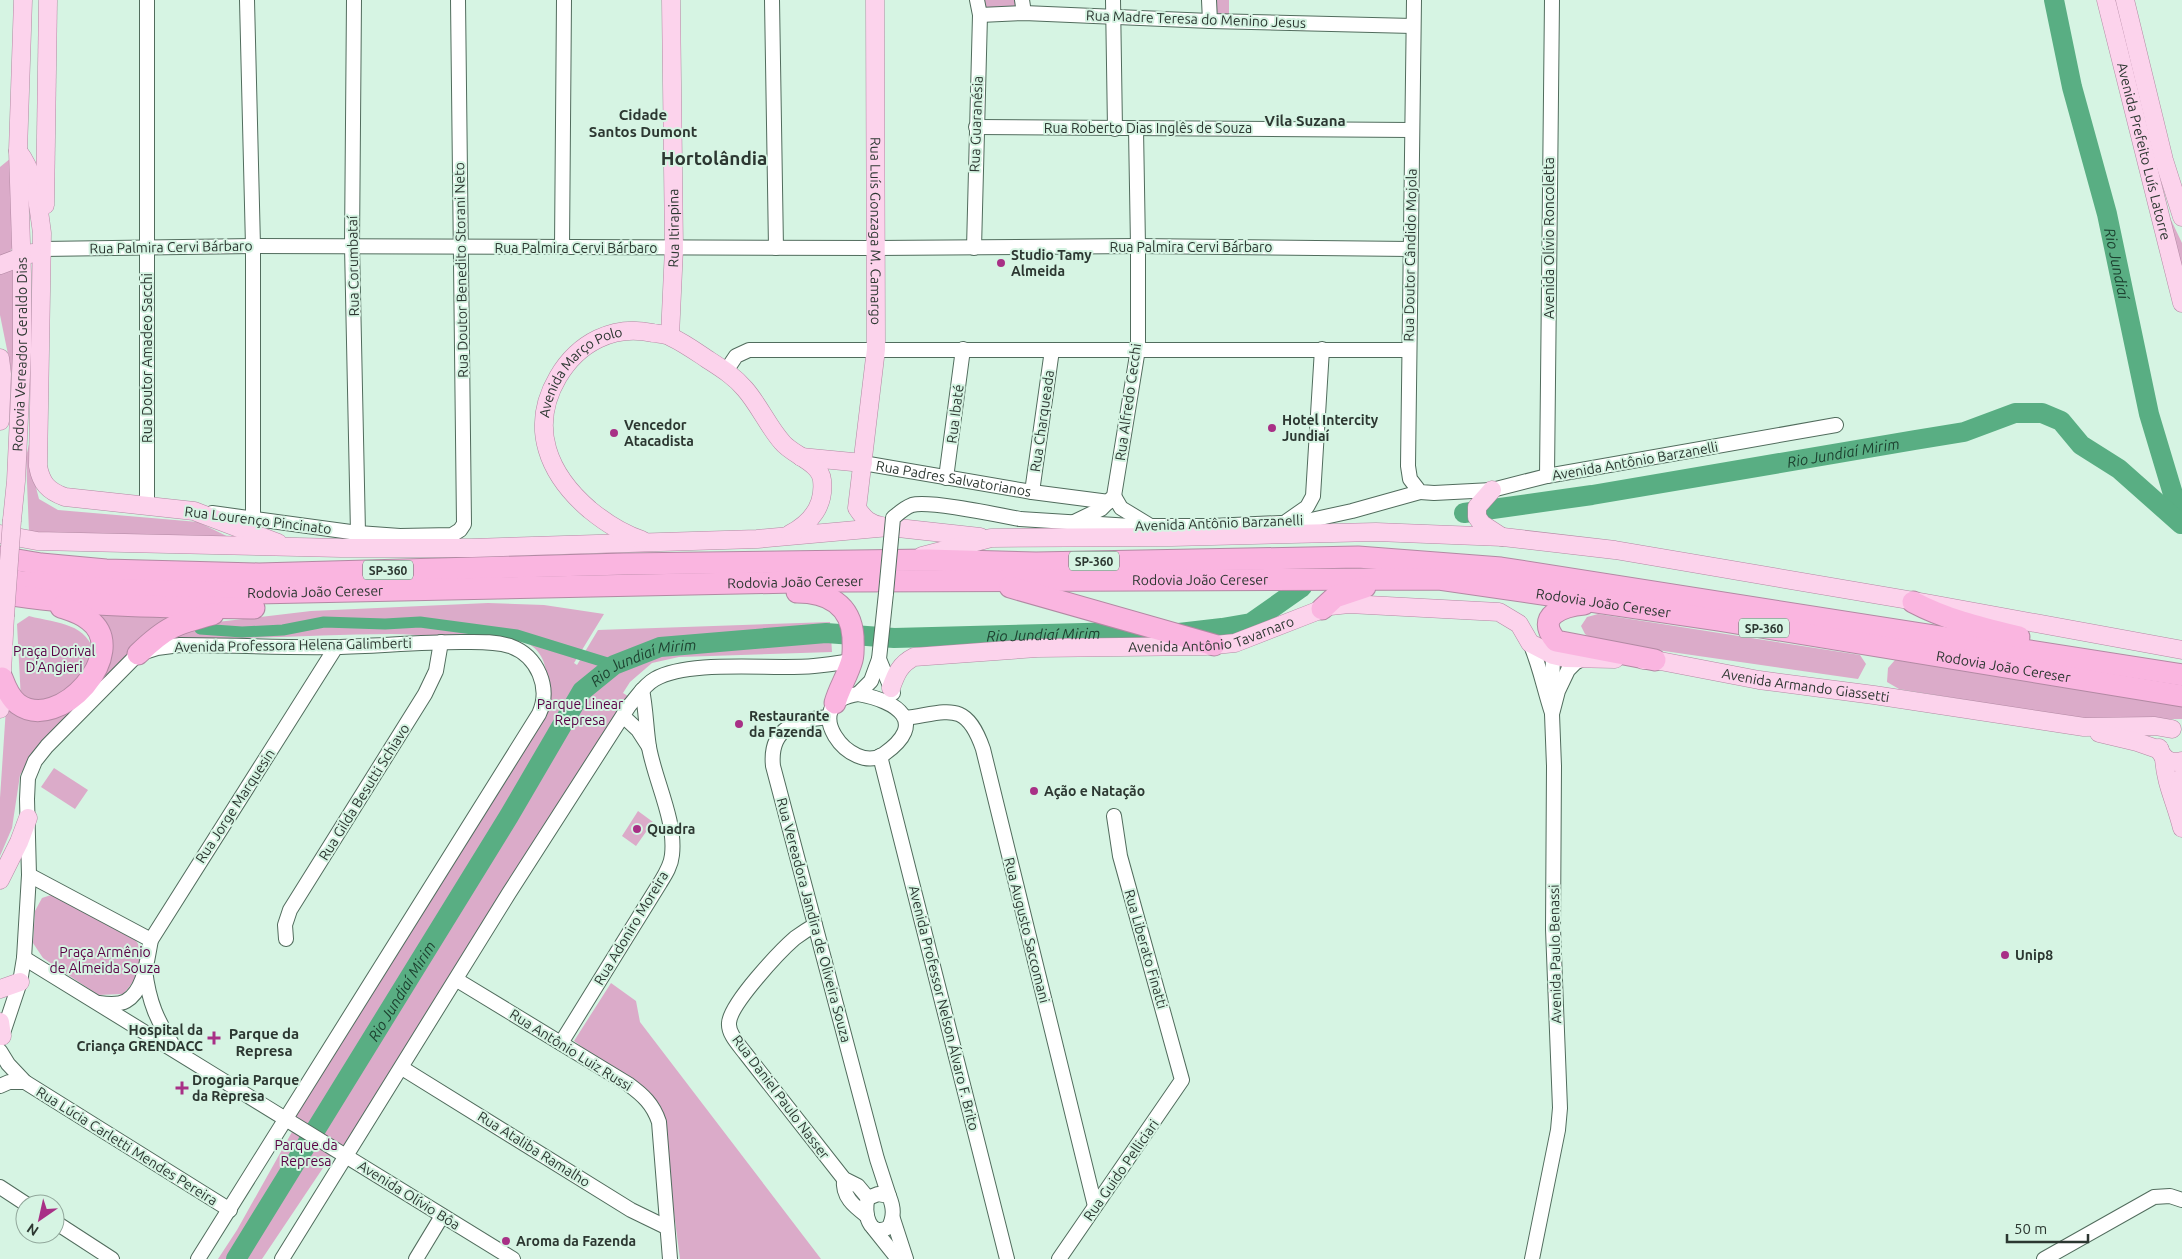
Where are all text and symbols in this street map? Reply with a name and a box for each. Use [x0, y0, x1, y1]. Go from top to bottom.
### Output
street label: Rua Madre Teresa do Menino Jesus [1086, 7, 1306, 31]
street label: Avenida Prefeito Luís Latorre [2114, 61, 2174, 242]
street label: Rua Guaranésia [966, 76, 986, 172]
district label: Cidade Santos Dumont [589, 106, 698, 140]
district label: Vila Suzana [1264, 112, 1346, 129]
street label: Rua Roberto Dias Inglês de Souza [1044, 120, 1252, 136]
street label: Rua Luís Gonzaga M. Camargo [867, 137, 884, 325]
district label: Hortolândia [661, 147, 767, 169]
street label: Avenida Olívio Roncoletta [1541, 157, 1557, 319]
street label: Rua Doutor Benedito Storani Neto [451, 162, 471, 378]
street label: Rua Doutor Cândido Mojola [1400, 168, 1420, 342]
street label: Rua Itirapina [665, 189, 682, 268]
street label: Rua Corumbataí [344, 215, 362, 316]
water label: Rio Jundiaí [2102, 226, 2134, 303]
street label: Rua Palmira Cervi Bárbaro [89, 238, 253, 256]
street label: Rua Palmira Cervi Bárbaro [1109, 239, 1273, 255]
street label: Rua Palmira Cervi Bárbaro [494, 240, 658, 256]
place label: Studio Tamy Almeida [1011, 247, 1092, 279]
street label: Rodovia Vereador Geraldo Dias [9, 257, 30, 452]
marker: Studio Tamy Almeida [995, 257, 1007, 269]
street label: Rua Doutor Amadeo Sacchi [139, 273, 155, 443]
street label: Avenida Março Polo [536, 324, 624, 419]
street label: Rua Alfredo Cecchi [1112, 342, 1144, 462]
street label: Rua Charqueada [1027, 369, 1057, 473]
street label: Rua Ibaté [943, 384, 967, 444]
place label: Hotel Intercity Jundiaí [1282, 412, 1379, 444]
place label: Vencedor Atacadista [624, 417, 694, 449]
marker: Hotel Intercity Jundiaí [1266, 422, 1278, 434]
marker: Vencedor Atacadista [608, 427, 620, 439]
water label: Rio Jundiaí Mirim [1786, 434, 1901, 470]
street label: Avenida Antônio Barzanelli [1551, 438, 1719, 484]
street label: Rua Padres Salvatorianos [875, 457, 1033, 500]
street label: Rua Lourenço Pincinato [184, 503, 332, 537]
street label: Avenida Antônio Barzanelli [1135, 512, 1303, 534]
road number: SP-360 [1069, 552, 1119, 570]
road number: SP-360 [363, 560, 413, 580]
street label: Rodovia João Cereser [1132, 572, 1269, 588]
street label: Rodovia João Cereser [727, 573, 864, 591]
street label: Rodovia João Cereser [247, 582, 384, 601]
street label: Rodovia João Cereser [1535, 585, 1673, 621]
street label: Avenida Antônio Tavarnaro [1128, 613, 1296, 655]
road number: SP-360 [1739, 618, 1789, 638]
water label: Rio Jundiaí Mirim [986, 624, 1101, 644]
street label: Avenida Professora Helena Galimberti [174, 635, 412, 655]
water label: Rio Jundiaí Mirim [587, 635, 697, 689]
park label: Praça Dorival D'Angieri [13, 643, 95, 675]
street label: Rodovia João Cereser [1935, 648, 2073, 686]
street label: Avenida Armando Giassetti [1721, 665, 1891, 705]
park label: Parque Linear Represa [537, 696, 624, 728]
place label: Restaurante da Fazenda [749, 708, 830, 740]
marker: Restaurante da Fazenda [733, 718, 745, 730]
street label: Rua Gilda Besutti Schiavo [315, 721, 413, 863]
street label: Rua Jorge Marquesin [192, 746, 278, 866]
place label: Ação e Natação [1044, 783, 1145, 800]
marker: Ação e Natação [1028, 785, 1040, 797]
street label: Rua Vereadora Jandira de Oliveira Souza [774, 796, 854, 1044]
place label: Quadra [647, 821, 695, 837]
marker: Quadra [631, 823, 643, 835]
street label: Rua Augusto Saccomani [1001, 856, 1053, 1004]
street label: Rua Adoniro Moreira [591, 868, 671, 988]
street label: Avenida Professor Nelson Álvaro F. Brito [906, 884, 983, 1132]
street label: Avenida Paulo Benassi [1546, 884, 1564, 1024]
street label: Rua Liberato Finatti [1121, 888, 1171, 1010]
water label: Rio Jundiaí Mirim [364, 938, 438, 1044]
park label: Praça Armênio de Almeida Souza [50, 944, 160, 976]
place label: Unip8 [2015, 947, 2053, 963]
marker: Unip8 [1999, 949, 2011, 961]
street label: Rua Antônio Luiz Russi [507, 1006, 635, 1094]
place label: Hospital da Criança GRENDACC [76, 1022, 203, 1055]
district label: Parque da Represa [229, 1025, 299, 1059]
marker: Hospital da Criança GRENDACC [207, 1031, 221, 1045]
street label: Rua Daniel Paulo Nasser [729, 1032, 833, 1163]
place label: Drogaria Parque da Represa [192, 1072, 299, 1104]
marker: Drogaria Parque da Represa [176, 1082, 188, 1094]
street label: Rua Lúcia Carletti Mendes Pereira [34, 1083, 220, 1209]
street label: Rua Ataliba Ramalho [475, 1108, 593, 1190]
street label: Rua Guido Pelliciari [1080, 1116, 1162, 1224]
park label: Parque da Represa [274, 1137, 338, 1169]
street label: Avenida Olívio Bôa [355, 1157, 463, 1233]
north arrow [15, 1194, 65, 1244]
scale bar [2007, 1212, 2088, 1244]
text: N [24, 1220, 42, 1239]
text: 50 m [2014, 1220, 2047, 1237]
place label: Aroma da Fazenda [516, 1233, 636, 1249]
marker: Aroma da Fazenda [500, 1235, 512, 1247]

